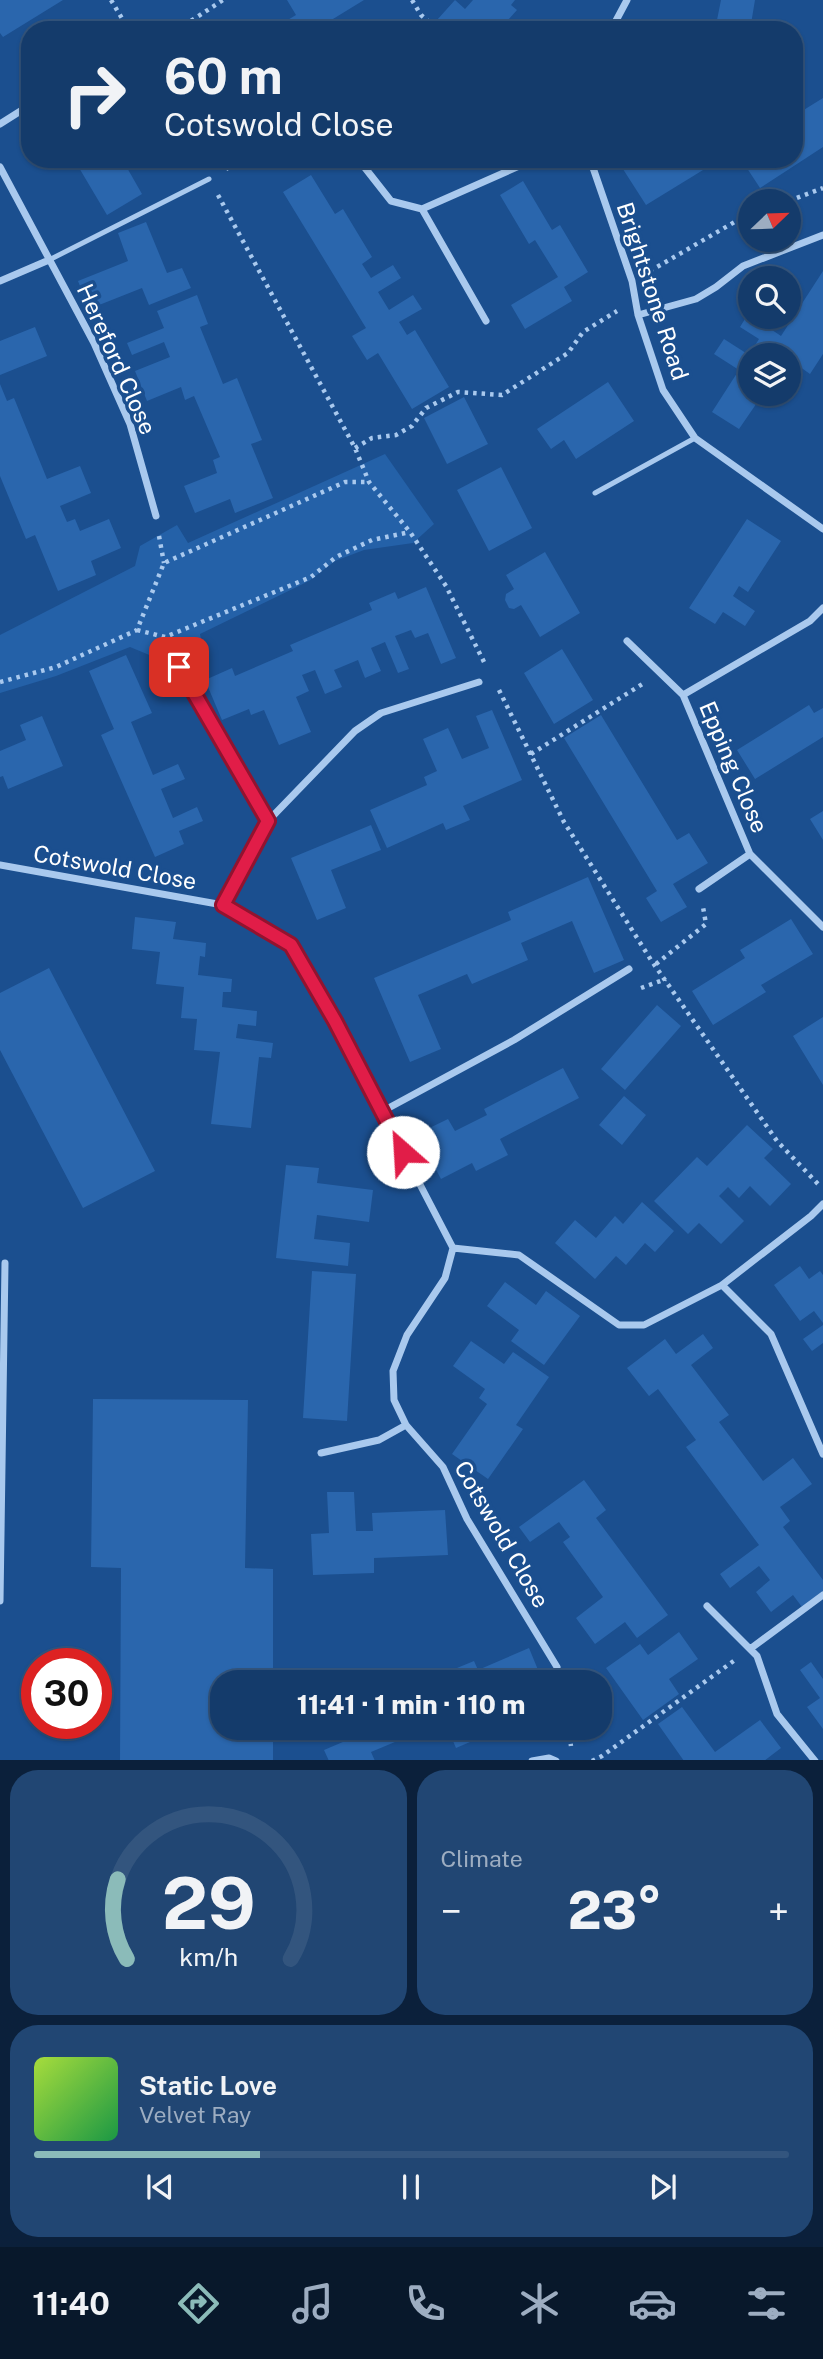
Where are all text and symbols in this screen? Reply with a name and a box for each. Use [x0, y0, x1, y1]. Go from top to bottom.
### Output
text: 60 m [164, 47, 283, 105]
icon: right [49, 49, 140, 140]
text: Cotswold Close [164, 106, 394, 143]
north arrow [738, 189, 802, 252]
map controls [738, 189, 801, 406]
street label: Brightstone Road [612, 199, 694, 383]
button: search [738, 266, 801, 329]
street label: Hereford Close [72, 280, 162, 438]
button: layers [738, 343, 801, 406]
pin [149, 637, 209, 697]
icon: arrive [160, 648, 198, 686]
street label: Epping Close [694, 697, 774, 837]
street label: Cotswold Close [31, 839, 199, 895]
position arrow [366, 1115, 440, 1189]
street label: Cotswold Close [449, 1456, 555, 1612]
speed limit sign: 30 [21, 1648, 112, 1739]
text: 11:41 · 1 min · 110 m [297, 1689, 525, 1720]
text: Climate [441, 1845, 523, 1872]
text: 29 [161, 1860, 255, 1945]
text: 23° [568, 1880, 662, 1941]
text: − [441, 1889, 462, 1934]
text: + [768, 1889, 789, 1934]
text: km/h [179, 1941, 238, 1971]
text: Static Love [139, 2070, 277, 2101]
text: Velvet Ray [139, 2101, 251, 2128]
icon: previous [141, 2168, 179, 2206]
icon: pause [392, 2168, 430, 2206]
icon: next [644, 2168, 682, 2206]
icon: directions [174, 2279, 223, 2328]
icon: music [288, 2279, 337, 2328]
icon: phone [401, 2279, 450, 2328]
icon: climate [515, 2279, 564, 2328]
icon: car [628, 2279, 677, 2328]
icon: filters [742, 2279, 791, 2328]
text: 11:40 [32, 2285, 110, 2322]

